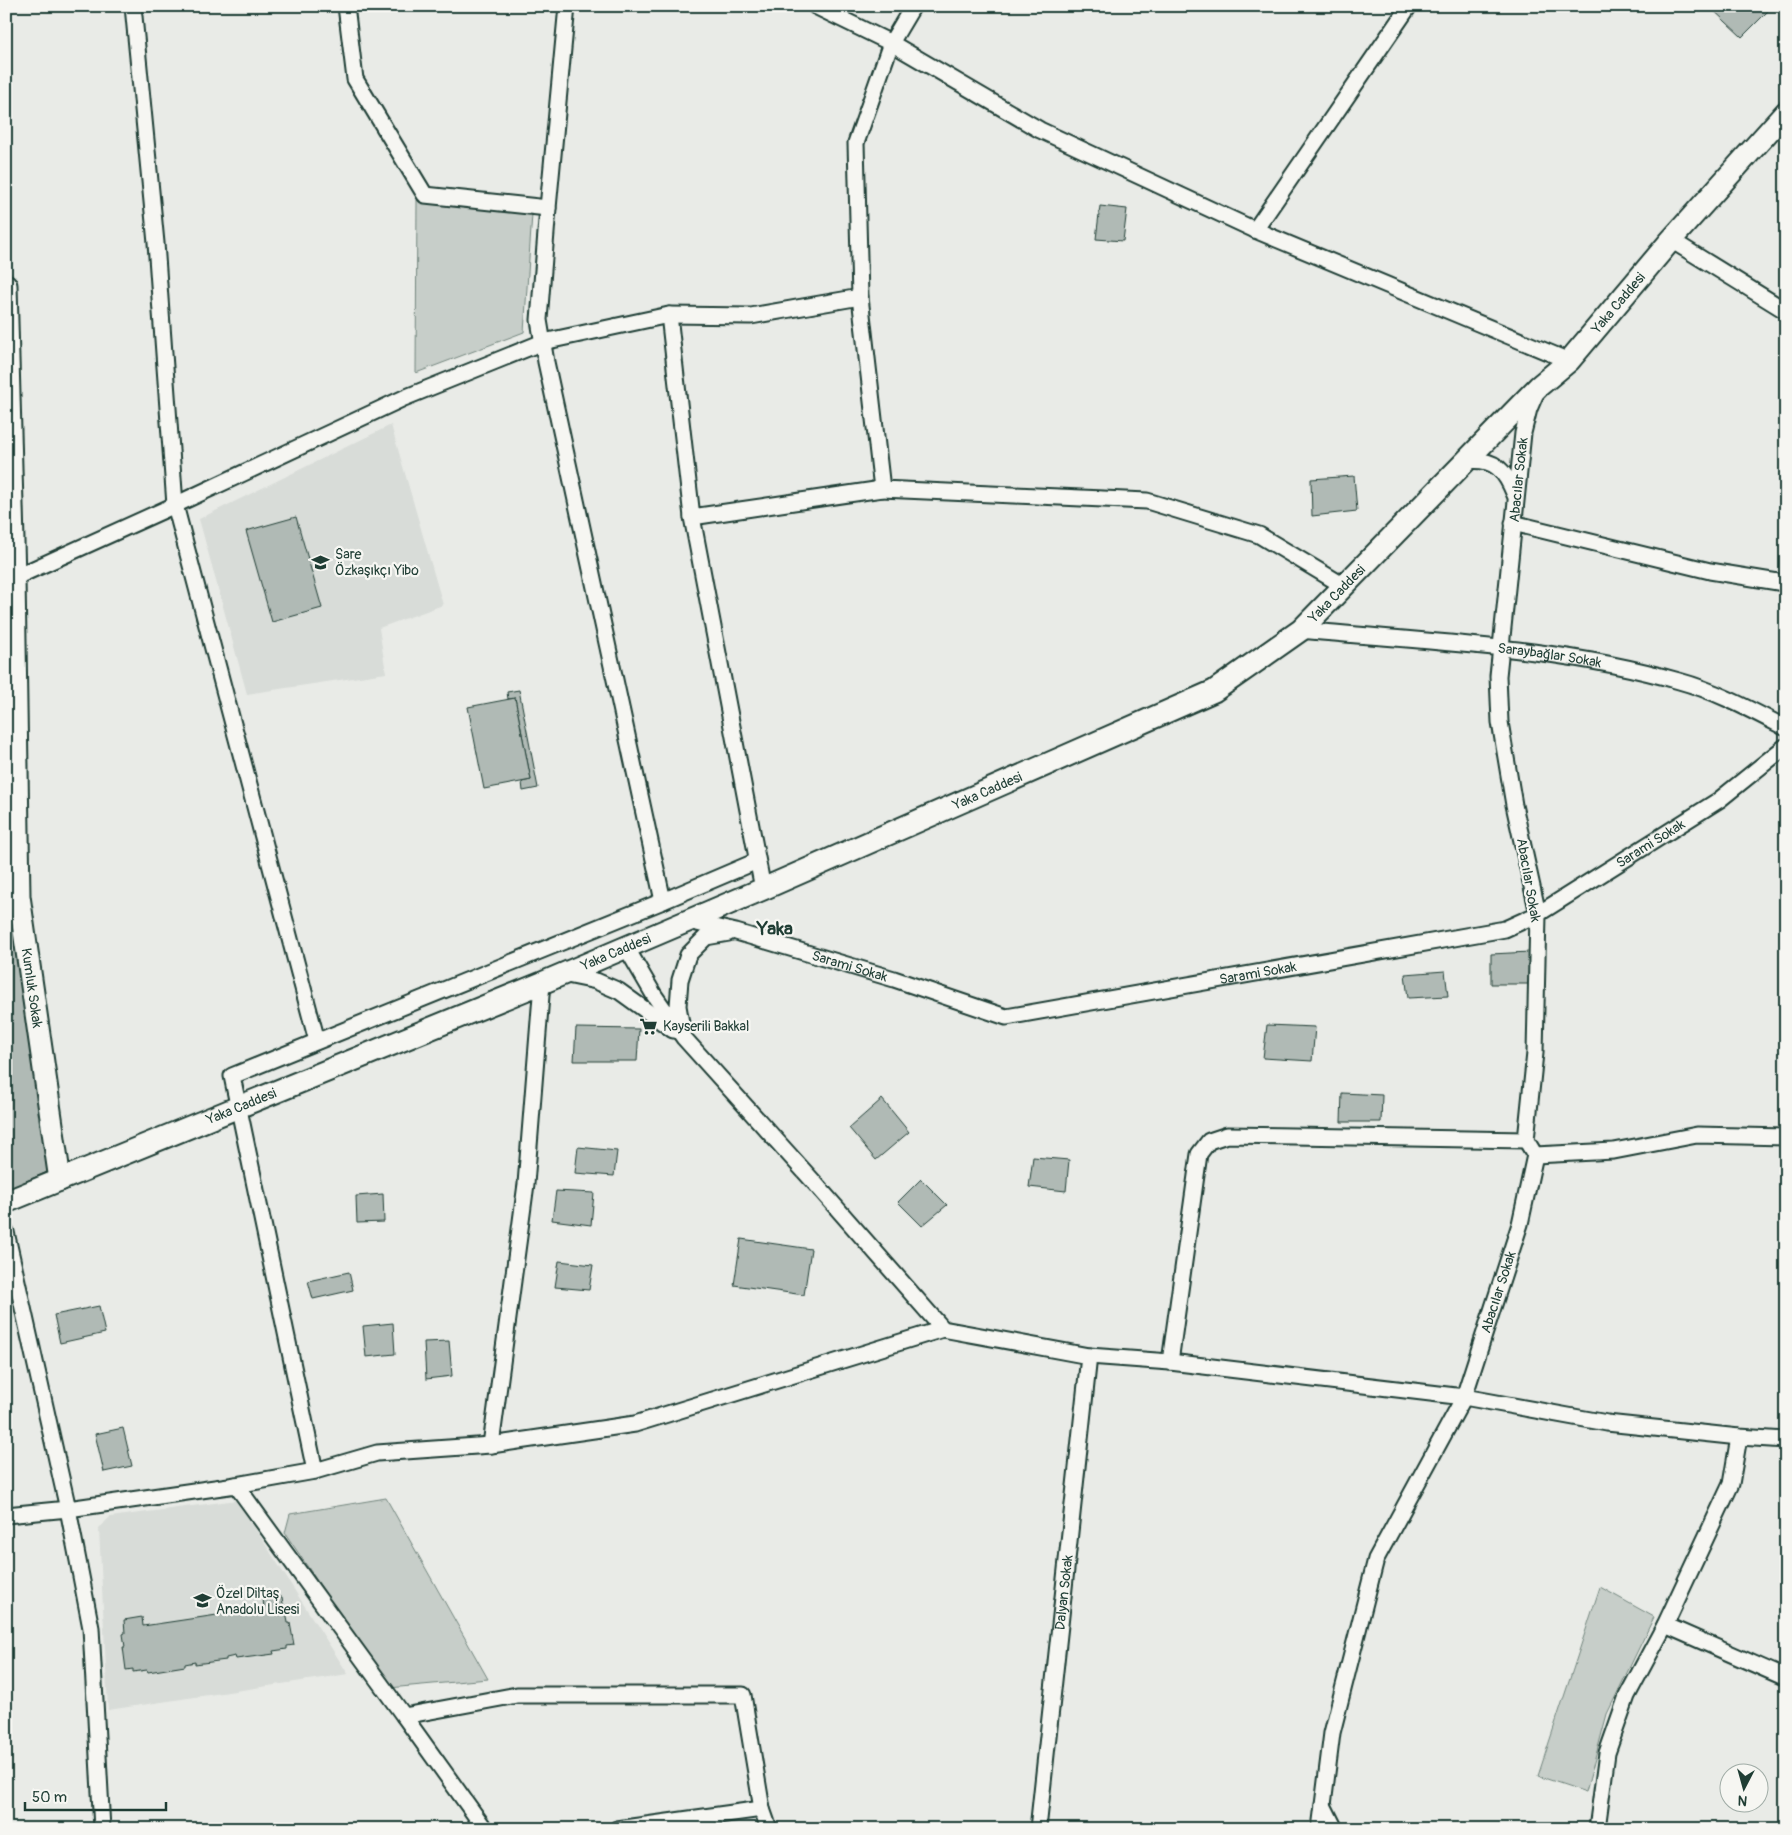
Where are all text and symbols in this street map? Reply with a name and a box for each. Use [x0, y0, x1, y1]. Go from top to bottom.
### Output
street label: Yaka Caddesi [1587, 269, 1649, 338]
street label: Abacılar Sokak [1506, 437, 1532, 523]
place label: Sare Özkaşıkçı Yibo [335, 546, 419, 579]
school or university icon: Sare Özkaşıkçı Yibo [311, 552, 331, 572]
street label: Yaka Caddesi [1304, 561, 1369, 627]
street label: Saraybağlar Sokak [1497, 640, 1603, 672]
street label: Yaka Caddesi [949, 768, 1025, 814]
street label: Sarami Sokak [1613, 816, 1688, 872]
street label: Abacılar Sokak [1513, 837, 1544, 924]
district label: Yaka [756, 917, 793, 941]
street label: Yaka Caddesi [577, 930, 654, 975]
street label: Kumluk Sokak [18, 947, 46, 1029]
street label: Sarami Sokak [810, 947, 890, 986]
street label: Sarami Sokak [1218, 958, 1298, 988]
supermarket icon: Kayserili Bakkal [639, 1016, 659, 1036]
place label: Kayserili Bakkal [663, 1018, 749, 1035]
street label: Yaka Caddesi [203, 1084, 279, 1129]
street label: Abacılar Sokak [1477, 1249, 1520, 1335]
street label: Dalyan Sokak [1052, 1554, 1077, 1631]
place label: Özel Diltaş Anadolu Lisesi [216, 1584, 300, 1618]
school or university icon: Özel Diltaş Anadolu Lisesi [192, 1591, 212, 1611]
north arrow [1720, 1762, 1770, 1812]
scale bar [25, 1780, 166, 1812]
text: 50 m [32, 1788, 67, 1807]
text: N [1737, 1791, 1748, 1809]

